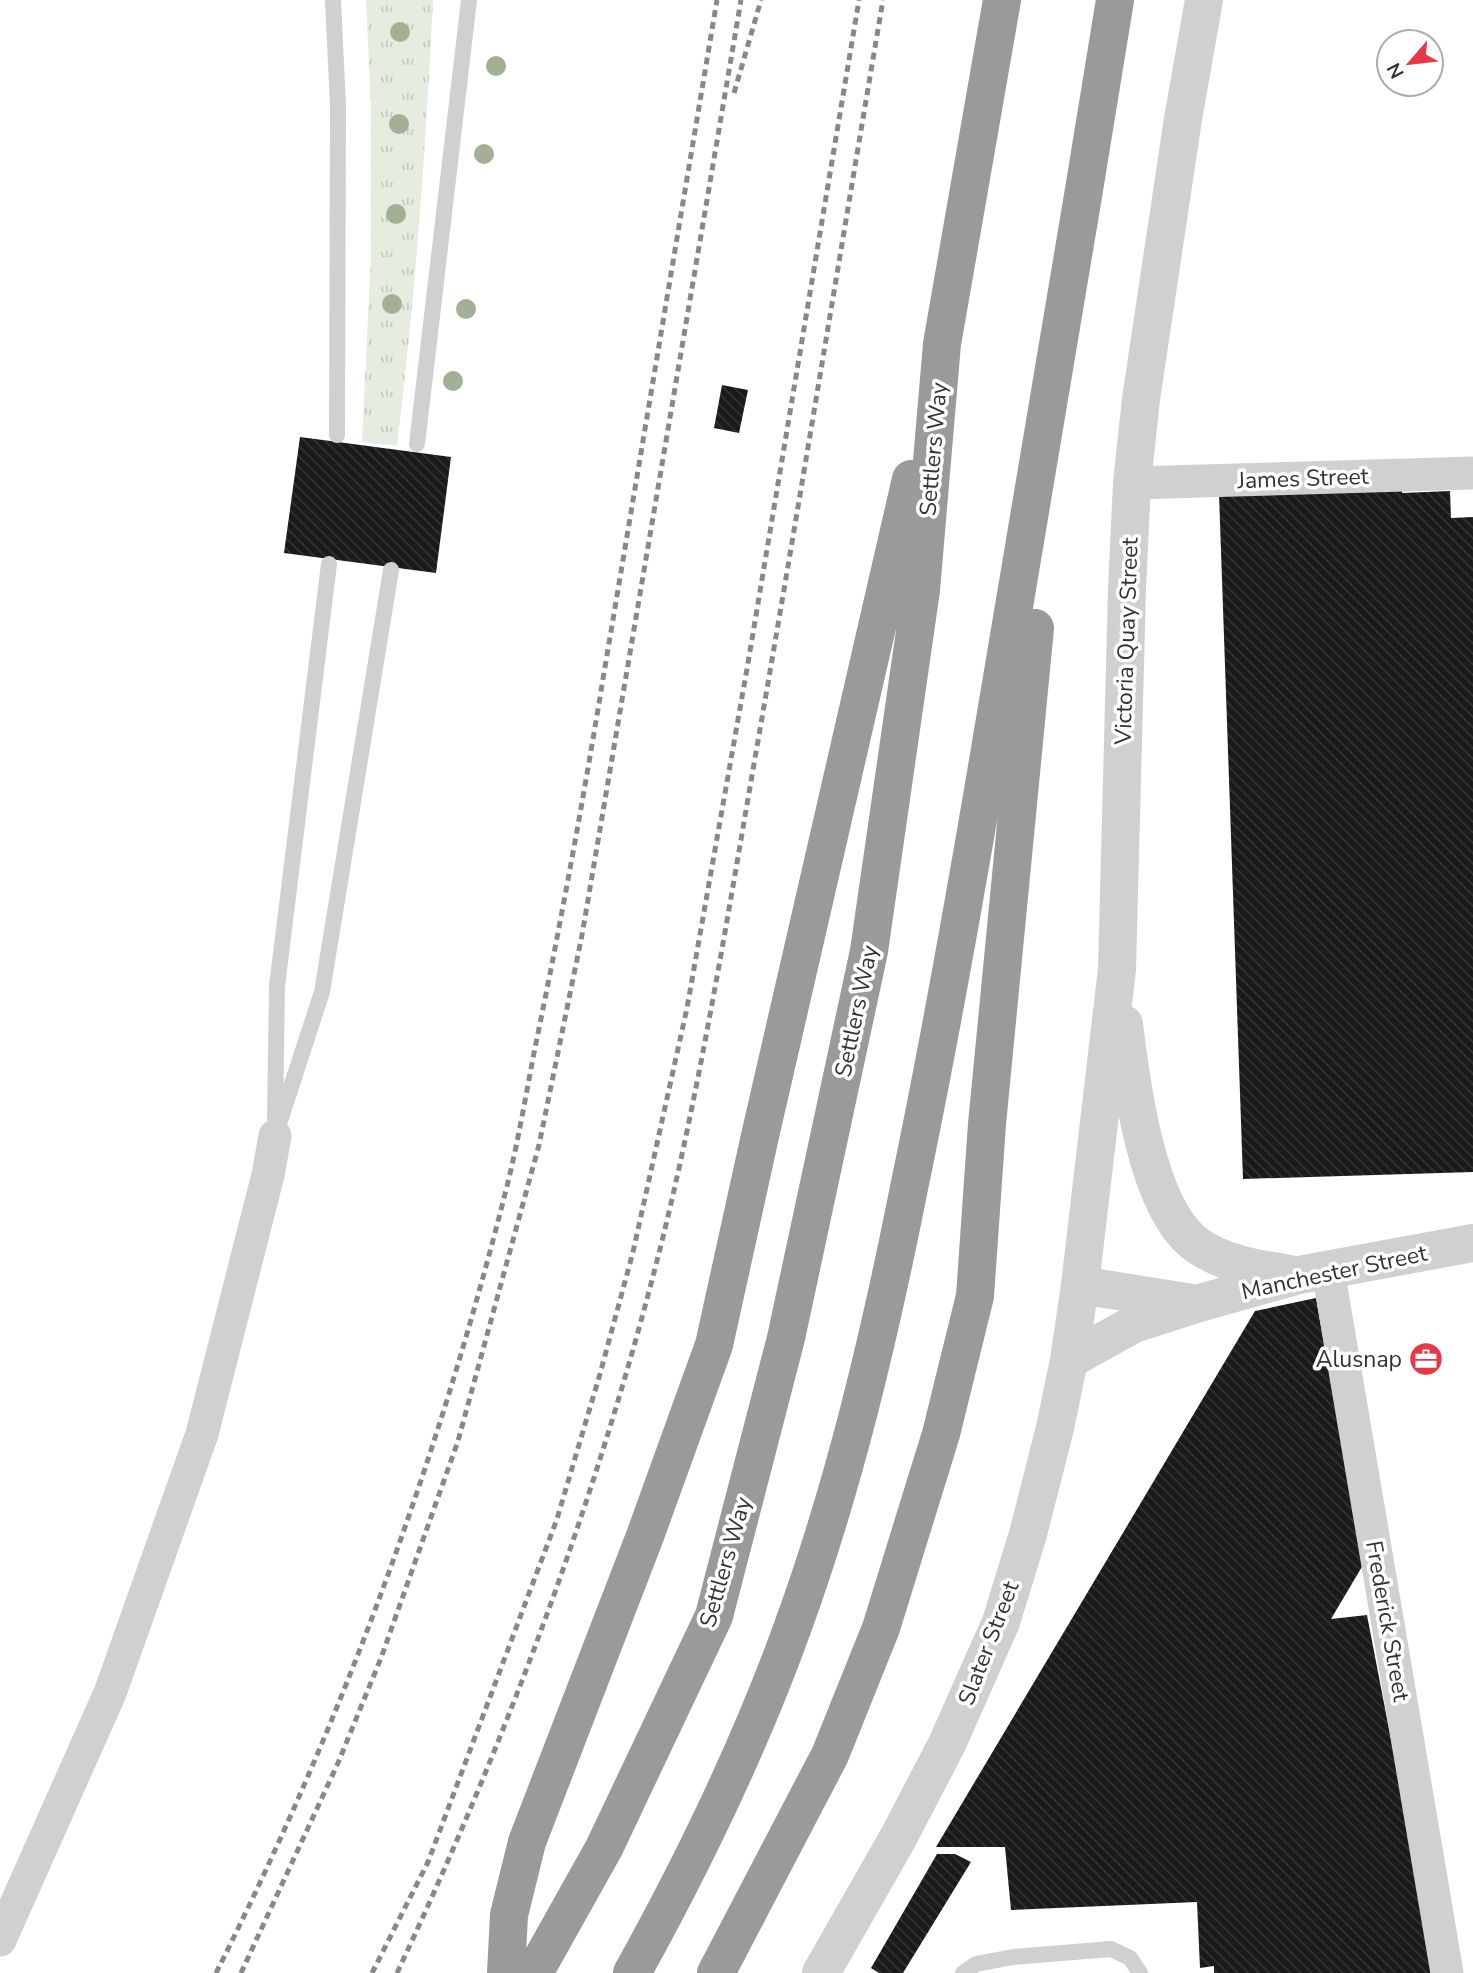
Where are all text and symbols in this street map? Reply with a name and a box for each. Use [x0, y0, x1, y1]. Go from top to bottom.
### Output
north arrow [1375, 28, 1445, 98]
text: N [1381, 58, 1411, 83]
street label: Settlers Way [912, 381, 955, 517]
street label: James Street [1236, 461, 1370, 496]
street label: Victoria Quay Street [1107, 536, 1146, 746]
street label: Settlers Way [827, 942, 886, 1080]
street label: Manchester Street [1238, 1237, 1431, 1307]
office icon: Alusnap [1407, 1340, 1445, 1378]
place label: Alusnap [1316, 1344, 1402, 1375]
street label: Settlers Way [692, 1493, 759, 1631]
street label: Frederick Street [1358, 1538, 1417, 1705]
street label: Slater Street [951, 1576, 1027, 1710]

